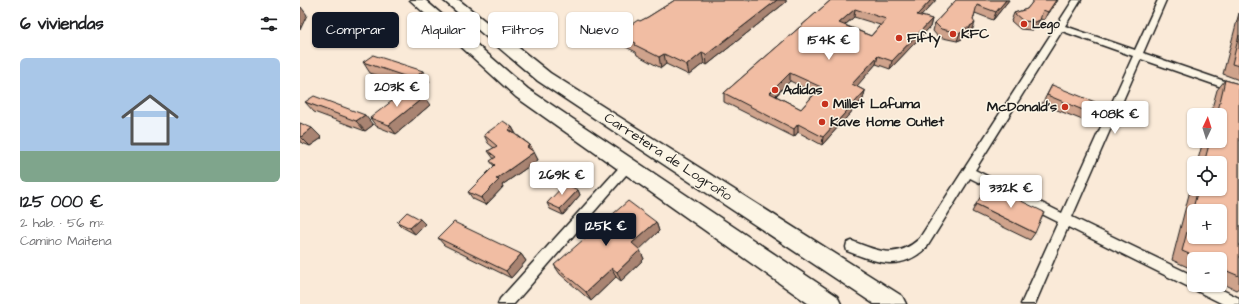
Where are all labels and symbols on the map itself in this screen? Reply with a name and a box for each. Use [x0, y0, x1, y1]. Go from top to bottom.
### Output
place label: Lego [1032, 16, 1060, 35]
marker: Lego [1019, 19, 1029, 29]
place label: KFC [961, 24, 989, 44]
pin: 154K € [796, 27, 862, 61]
place label: Fifty [907, 28, 941, 48]
marker: KFC [948, 29, 958, 39]
marker: Fifty [894, 33, 904, 43]
pin: 203K € [364, 74, 430, 108]
place label: Adidas [783, 80, 823, 100]
marker: Adidas [770, 85, 780, 95]
place label: Millet Lafuma [833, 94, 921, 114]
place label: McDonald's [987, 97, 1057, 117]
marker: Millet Lafuma [820, 99, 830, 109]
pin: 408K € [1082, 101, 1148, 135]
marker: McDonald's [1060, 102, 1070, 112]
street label: Carretera de Logroño [600, 108, 736, 206]
north arrow [1187, 108, 1227, 148]
place label: Kave Home Outlet [830, 112, 944, 132]
marker: Kave Home Outlet [817, 117, 827, 127]
pin: 269K € [529, 162, 595, 196]
pin: 332K € [978, 175, 1044, 209]
pin: 125K € [573, 213, 639, 247]

